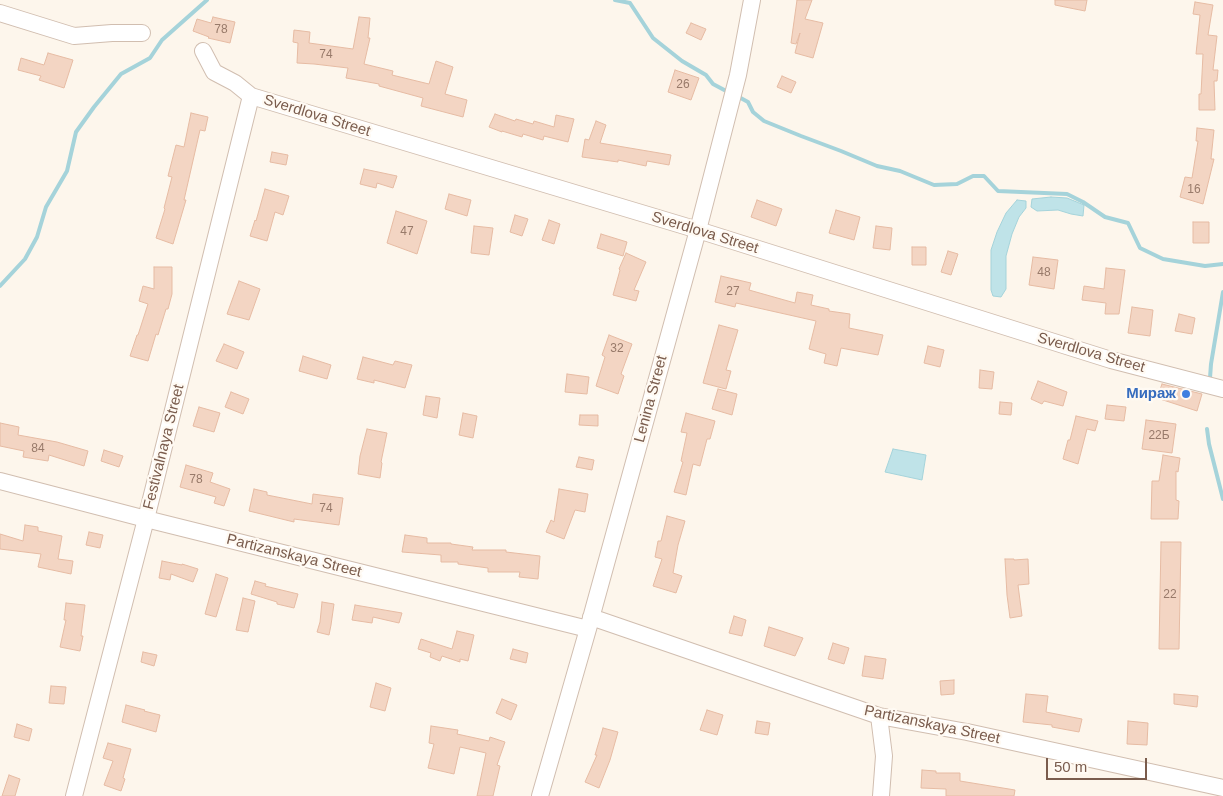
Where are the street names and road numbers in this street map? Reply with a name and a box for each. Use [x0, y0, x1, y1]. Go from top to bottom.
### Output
street label: Sverdlova Street [261, 91, 373, 141]
street label: Sverdlova Street [649, 208, 761, 258]
street label: Sverdlova Street [1035, 329, 1147, 377]
street label: Lenina Street [631, 354, 671, 444]
street label: Festivalnaya Street [140, 383, 188, 511]
street label: Partizanskaya Street [225, 531, 363, 581]
street label: Partizanskaya Street [862, 702, 1002, 748]

